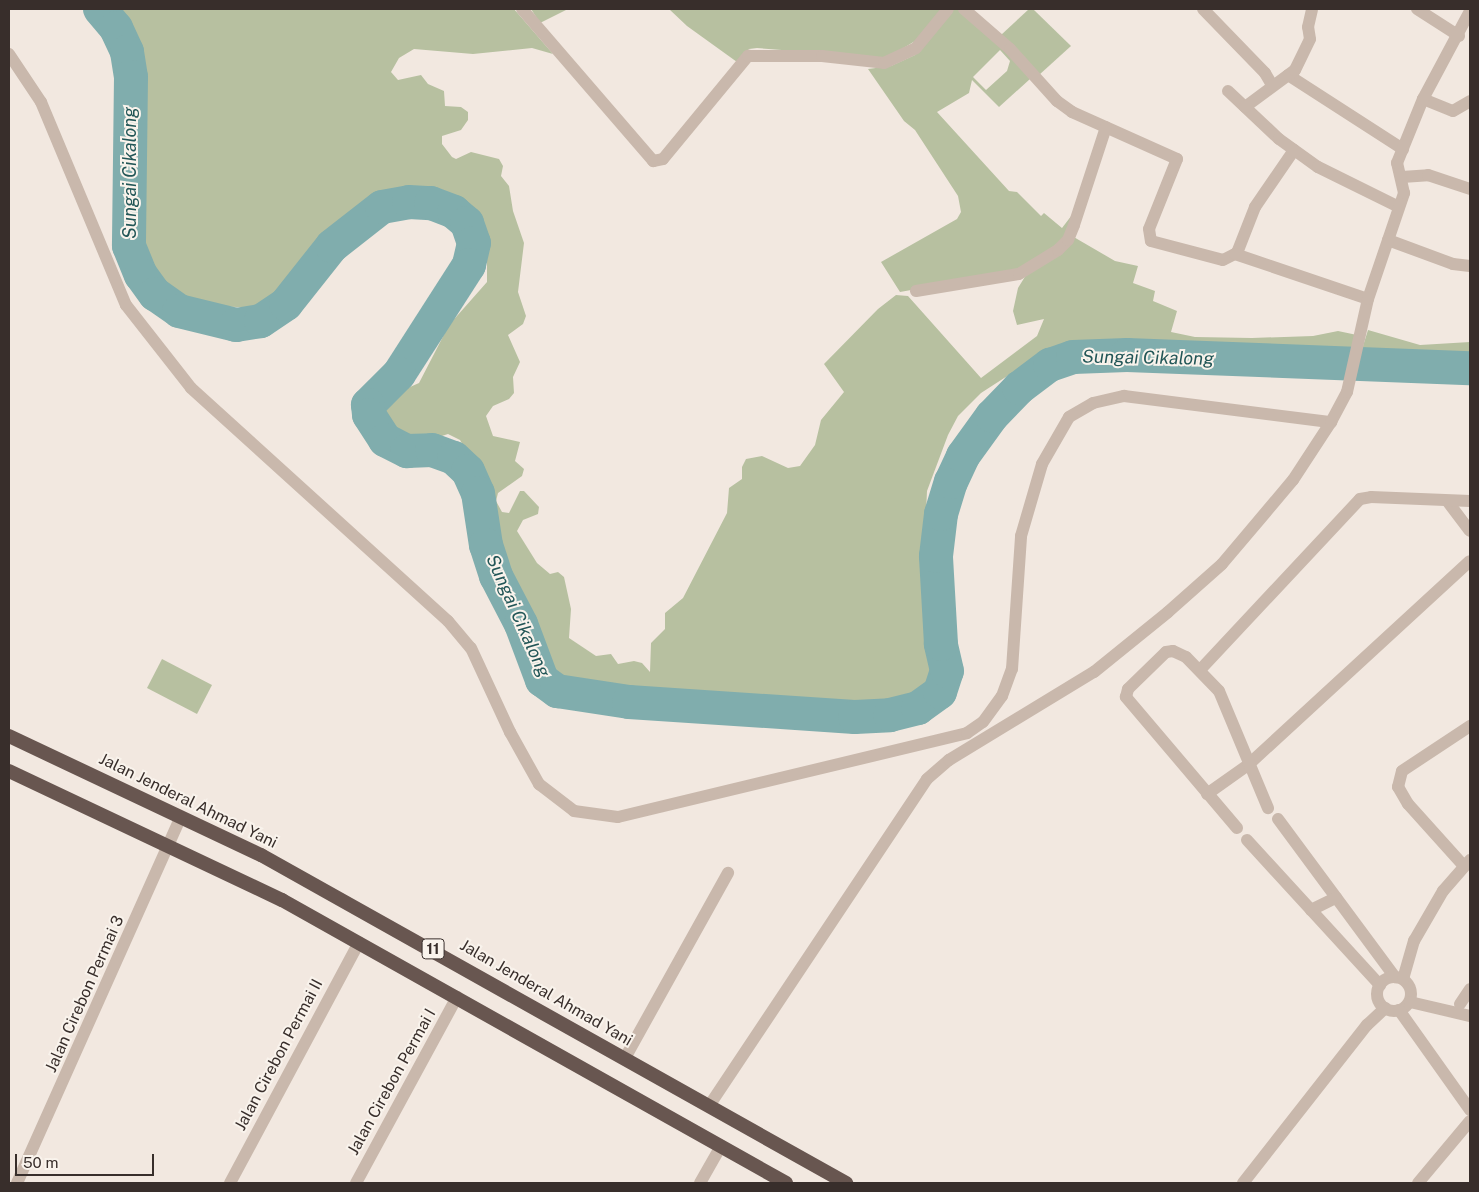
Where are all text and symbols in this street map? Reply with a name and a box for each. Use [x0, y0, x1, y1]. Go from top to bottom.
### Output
water label: Sungai Cikalong [119, 107, 141, 239]
water label: Sungai Cikalong [1082, 346, 1214, 370]
water label: Sungai Cikalong [481, 551, 555, 681]
street label: Jalan Jenderal Ahmad Yani [96, 749, 280, 853]
street label: Jalan Cirebon Permai 3 [42, 913, 128, 1075]
road number: 11 [420, 936, 446, 962]
street label: Jalan Jenderal Ahmad Yani [456, 936, 636, 1050]
street label: Jalan Cirebon Permai II [231, 976, 327, 1134]
street label: Jalan Cirebon Permai I [344, 1006, 440, 1158]
scale bar [18, 1144, 156, 1176]
text: 50 m [23, 1154, 58, 1171]

